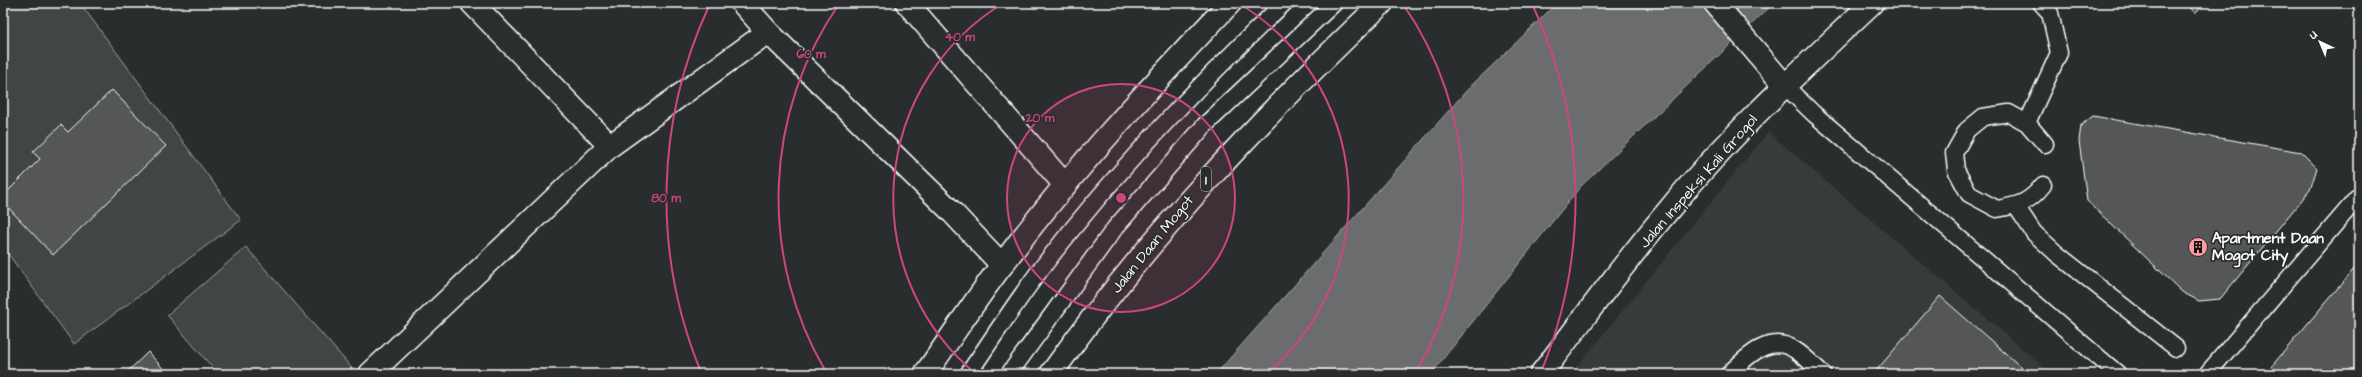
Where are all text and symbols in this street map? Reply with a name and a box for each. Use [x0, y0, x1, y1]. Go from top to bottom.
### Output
north arrow [2300, 22, 2340, 62]
text: U [2305, 28, 2321, 43]
text: 40 m [945, 29, 976, 46]
text: 60 m [796, 46, 826, 63]
text: 20 m [1025, 110, 1055, 127]
street label: Jalan Inspeksi Kali Grogol [1634, 110, 1763, 253]
road number: 1 [1201, 167, 1211, 191]
text: 80 m [651, 190, 681, 207]
street label: Jalan Daan Mogot [1106, 191, 1199, 298]
centre of rings [1114, 191, 1128, 205]
place label: Apartment Daan Mogot City [2212, 228, 2324, 268]
building icon: Apartment Daan Mogot City [2187, 236, 2209, 258]

